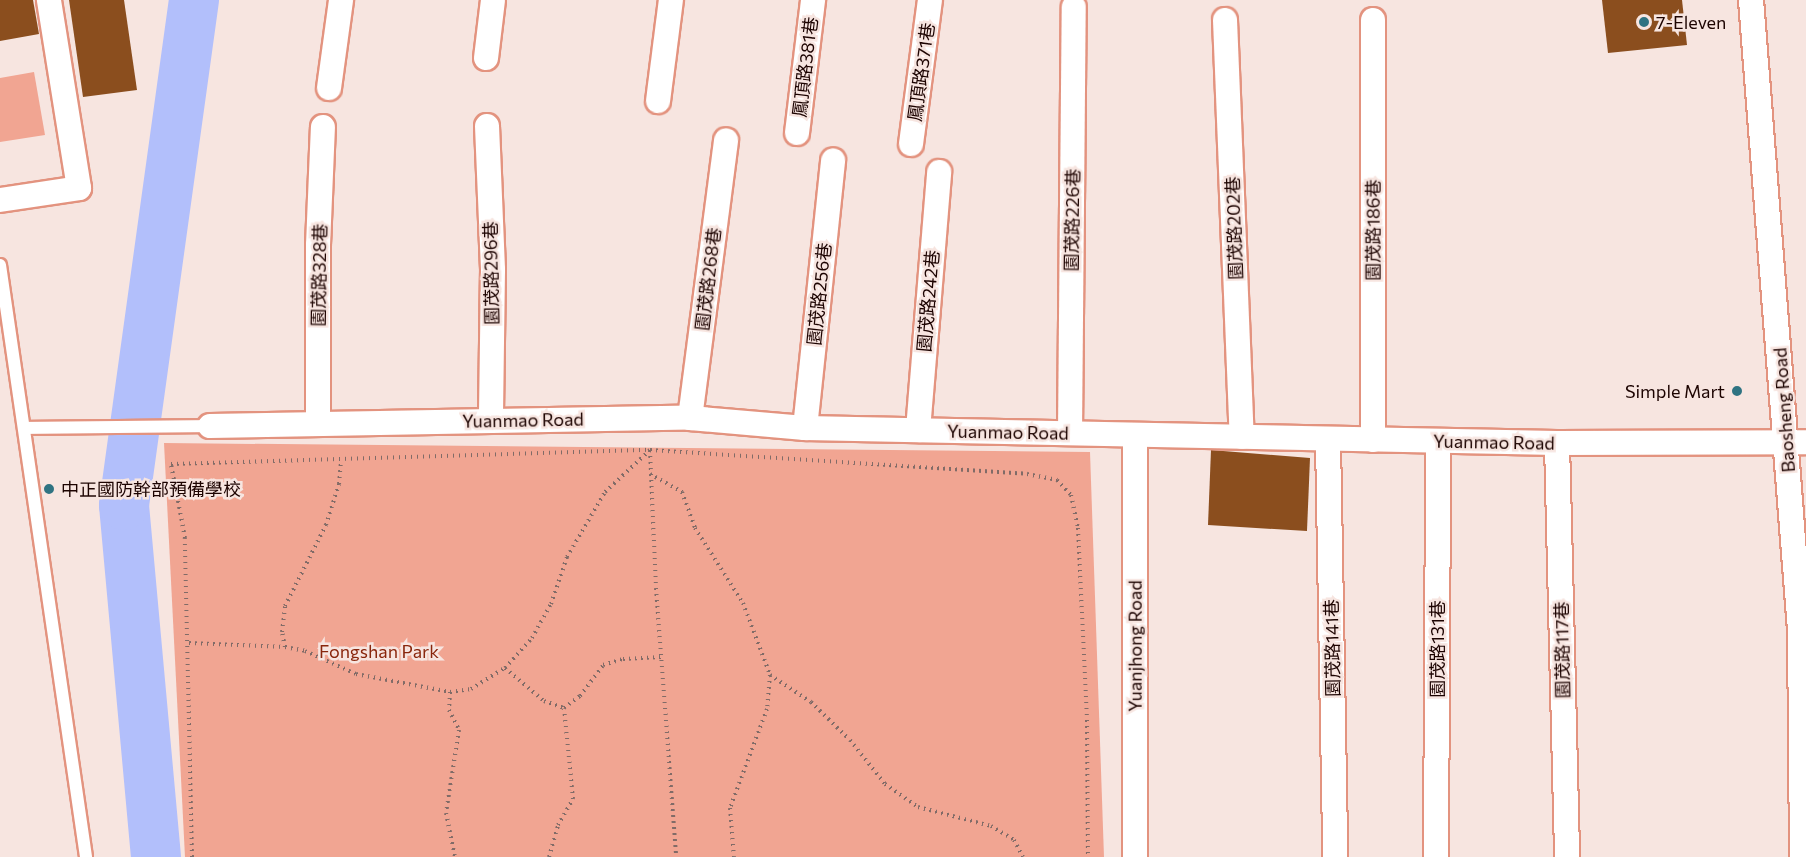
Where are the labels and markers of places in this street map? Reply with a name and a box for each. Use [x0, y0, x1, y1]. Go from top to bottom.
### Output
place label: 7-Eleven [1656, 11, 1726, 33]
marker: 7-Eleven [1637, 15, 1651, 29]
place label: Simple Mart [1625, 380, 1725, 402]
marker: Simple Mart [1730, 384, 1744, 398]
place label: 中正國防幹部預備學校 [61, 478, 241, 500]
marker: 中正國防幹部預備學校 [42, 482, 56, 496]

